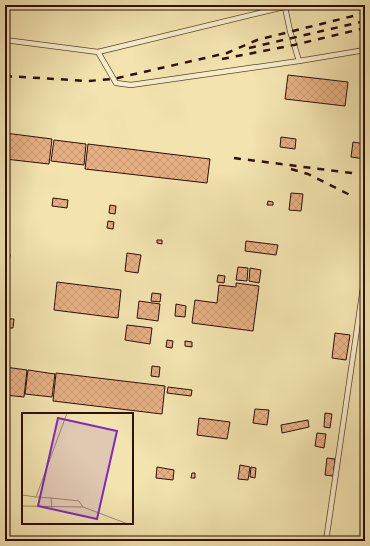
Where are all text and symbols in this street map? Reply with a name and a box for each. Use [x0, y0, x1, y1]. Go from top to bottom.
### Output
inset map [22, 413, 133, 524]

